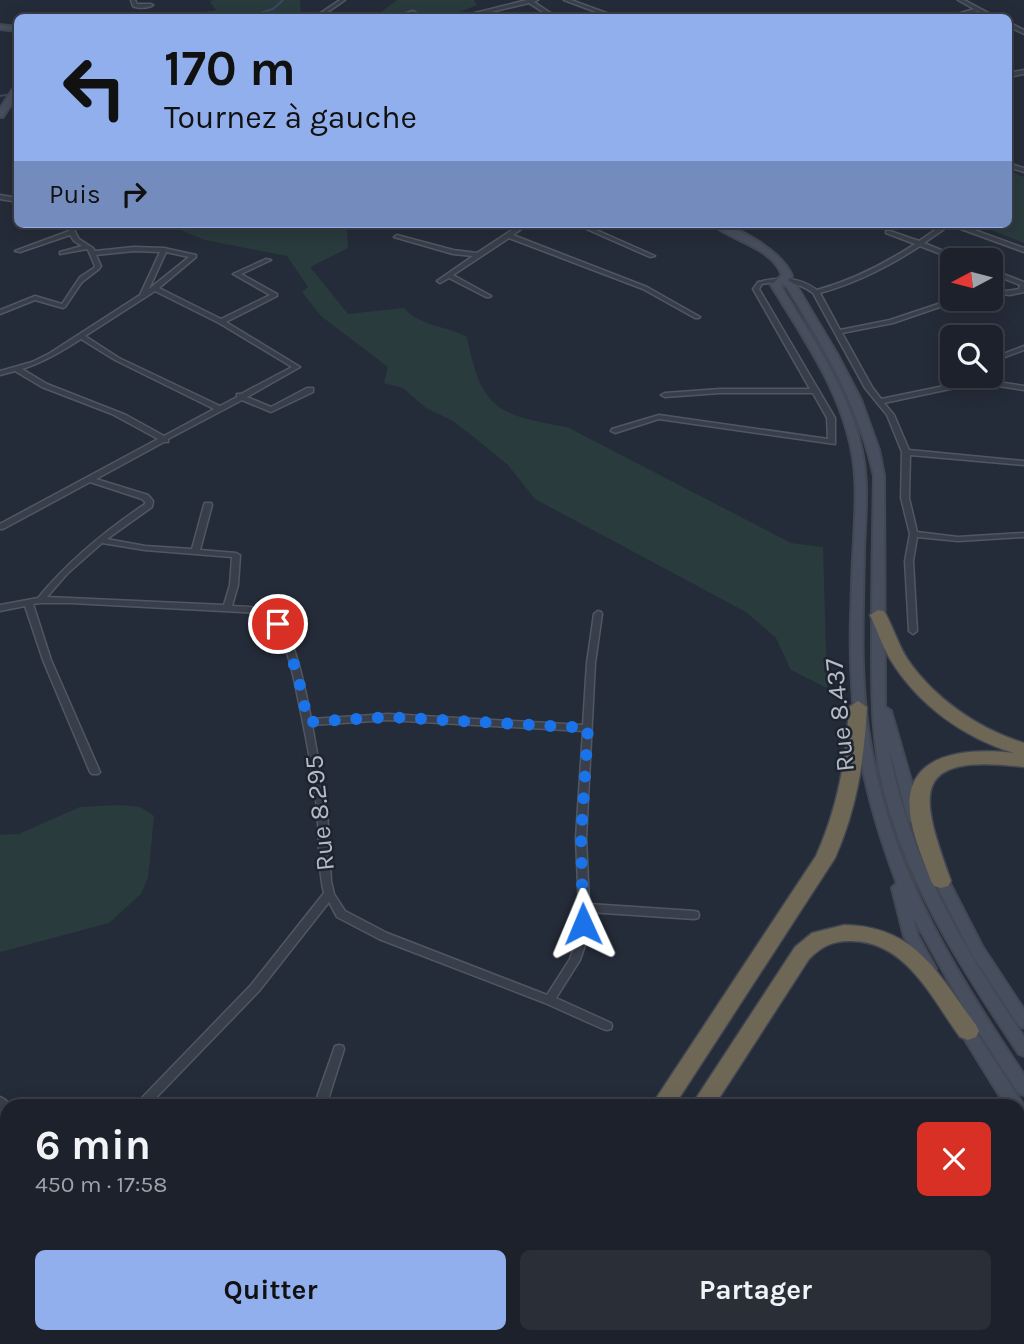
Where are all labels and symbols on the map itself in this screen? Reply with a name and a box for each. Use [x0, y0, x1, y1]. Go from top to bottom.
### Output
north arrow [940, 248, 1003, 312]
pin [248, 594, 308, 654]
street label: Rue 8.437 [818, 657, 861, 773]
street label: Rue 8.295 [298, 753, 341, 873]
position arrow [546, 887, 620, 961]

